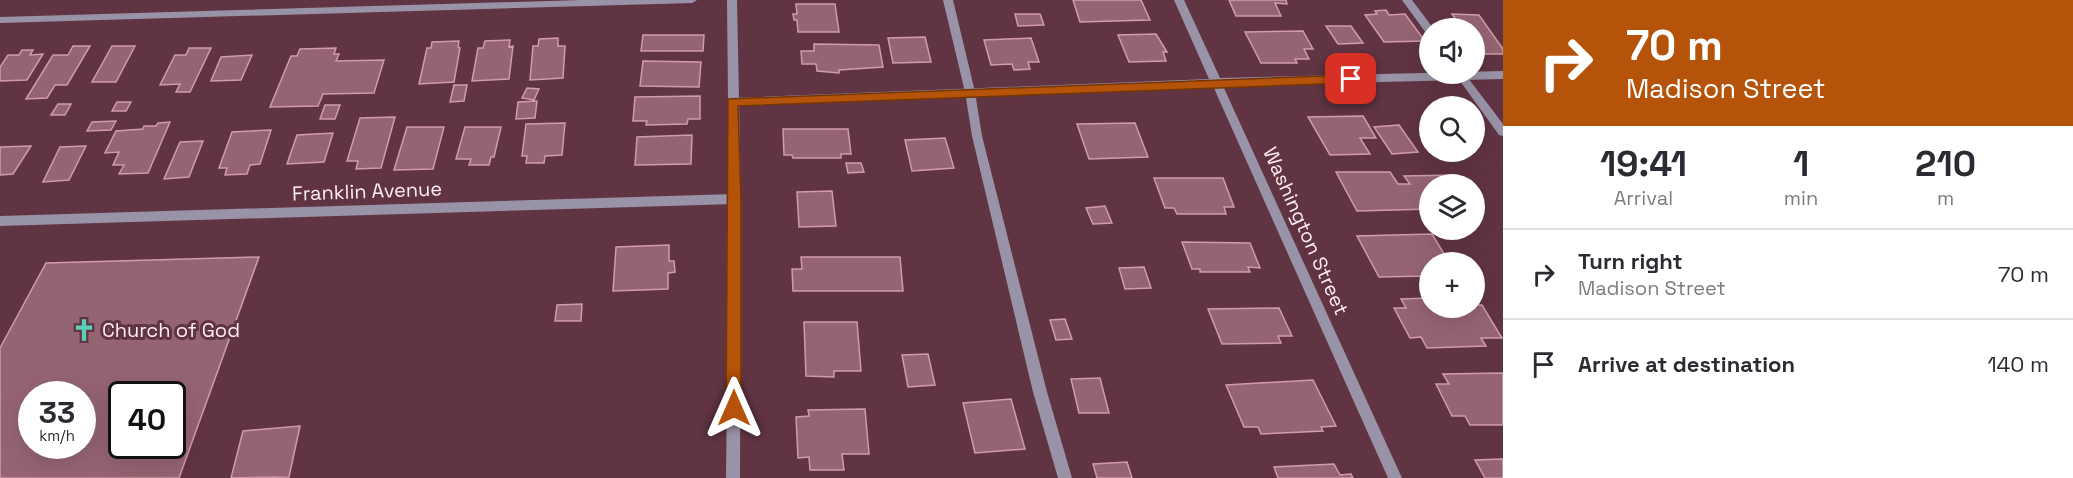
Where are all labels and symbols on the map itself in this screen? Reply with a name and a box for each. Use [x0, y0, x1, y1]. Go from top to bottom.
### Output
pin [1325, 53, 1376, 104]
street label: Washington Street [1257, 143, 1355, 319]
street label: Franklin Avenue [292, 175, 442, 207]
church icon: Church of God [71, 317, 97, 343]
place label: Church of God [102, 317, 240, 343]
position arrow [702, 376, 766, 440]
speed limit sign: 40 [108, 381, 186, 459]

